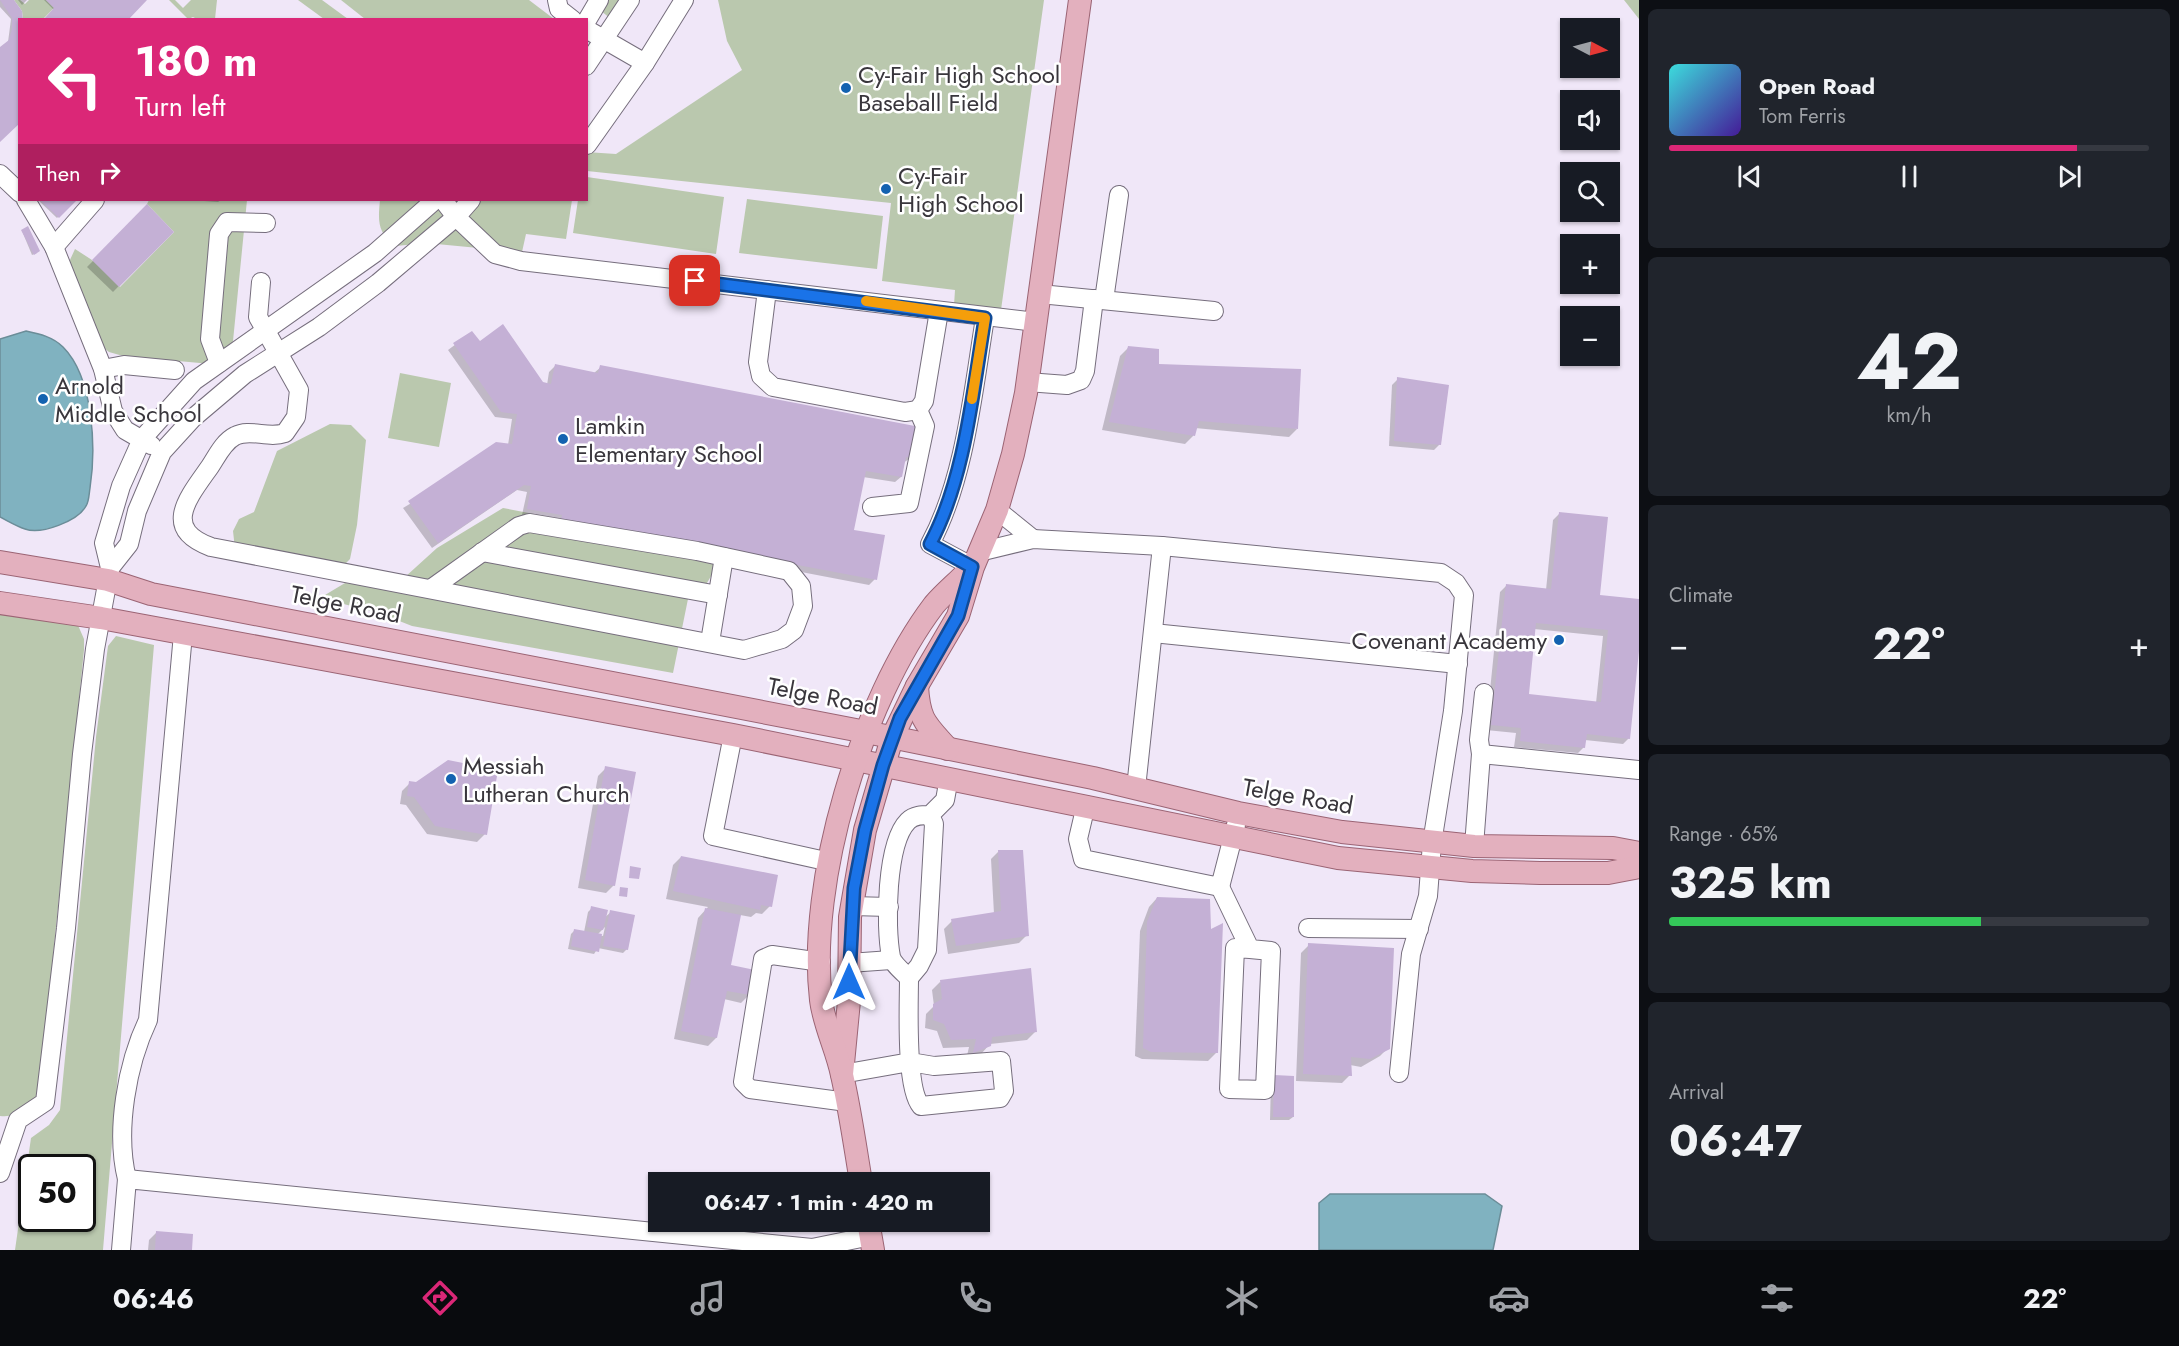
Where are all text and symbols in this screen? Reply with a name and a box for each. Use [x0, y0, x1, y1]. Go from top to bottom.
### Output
north arrow [1560, 18, 1620, 78]
map controls [1560, 18, 1620, 366]
text: 180 m [135, 31, 258, 92]
icon: left [36, 42, 114, 120]
place label: Cy-Fair High School Baseball Field [858, 57, 1060, 120]
text: Open Road [1759, 70, 1875, 102]
marker: Cy-Fair High School Baseball Field [839, 81, 853, 95]
text: Turn left [135, 87, 225, 126]
button: sound [1560, 90, 1620, 150]
text: Tom Ferris [1759, 102, 1846, 131]
icon: right [93, 156, 126, 189]
text: Then [36, 157, 81, 189]
place label: Cy-Fair High School [898, 158, 1024, 221]
icon: previous [1733, 160, 1766, 193]
icon: pause [1893, 160, 1926, 193]
icon: next [2053, 160, 2086, 193]
button: search [1560, 162, 1620, 222]
marker: Cy-Fair High School [879, 182, 893, 196]
button: + [1560, 234, 1620, 294]
pin [669, 255, 720, 306]
icon: arrive [678, 264, 711, 297]
button: − [1560, 306, 1620, 366]
text: 42 [1856, 306, 1962, 418]
place label: Arnold Middle School [55, 368, 202, 431]
marker: Arnold Middle School [36, 392, 50, 406]
text: km/h [1886, 401, 1932, 430]
place label: Lamkin Elementary School [575, 408, 763, 471]
marker: Lamkin Elementary School [556, 432, 570, 446]
street label: Telge Road [288, 576, 404, 632]
text: Climate [1669, 581, 1733, 610]
text: 22° [1872, 611, 1945, 676]
text: − [1669, 621, 1688, 668]
text: + [2129, 621, 2149, 668]
place label: Covenant Academy [1351, 623, 1547, 658]
marker: Covenant Academy [1552, 633, 1566, 647]
street label: Telge Road [765, 668, 881, 724]
place label: Messiah Lutheran Church [463, 748, 630, 811]
street label: Telge Road [1240, 769, 1356, 823]
marker: Messiah Lutheran Church [444, 772, 458, 786]
text: Range · 65% [1669, 820, 1778, 849]
text: 325 km [1669, 850, 1832, 915]
position arrow [817, 950, 881, 1014]
text: Arrival [1669, 1078, 1724, 1107]
text: 06:47 [1669, 1108, 1802, 1173]
speed limit sign: 50 [18, 1154, 96, 1232]
text: 06:47 · 1 min · 420 m [704, 1186, 934, 1218]
icon: directions [419, 1277, 461, 1319]
icon: music [687, 1277, 729, 1319]
icon: phone [954, 1277, 996, 1319]
icon: climate [1221, 1277, 1263, 1319]
icon: car [1488, 1277, 1530, 1319]
icon: filters [1756, 1277, 1798, 1319]
text: 06:46 [113, 1279, 194, 1318]
text: 22° [2023, 1279, 2066, 1318]

